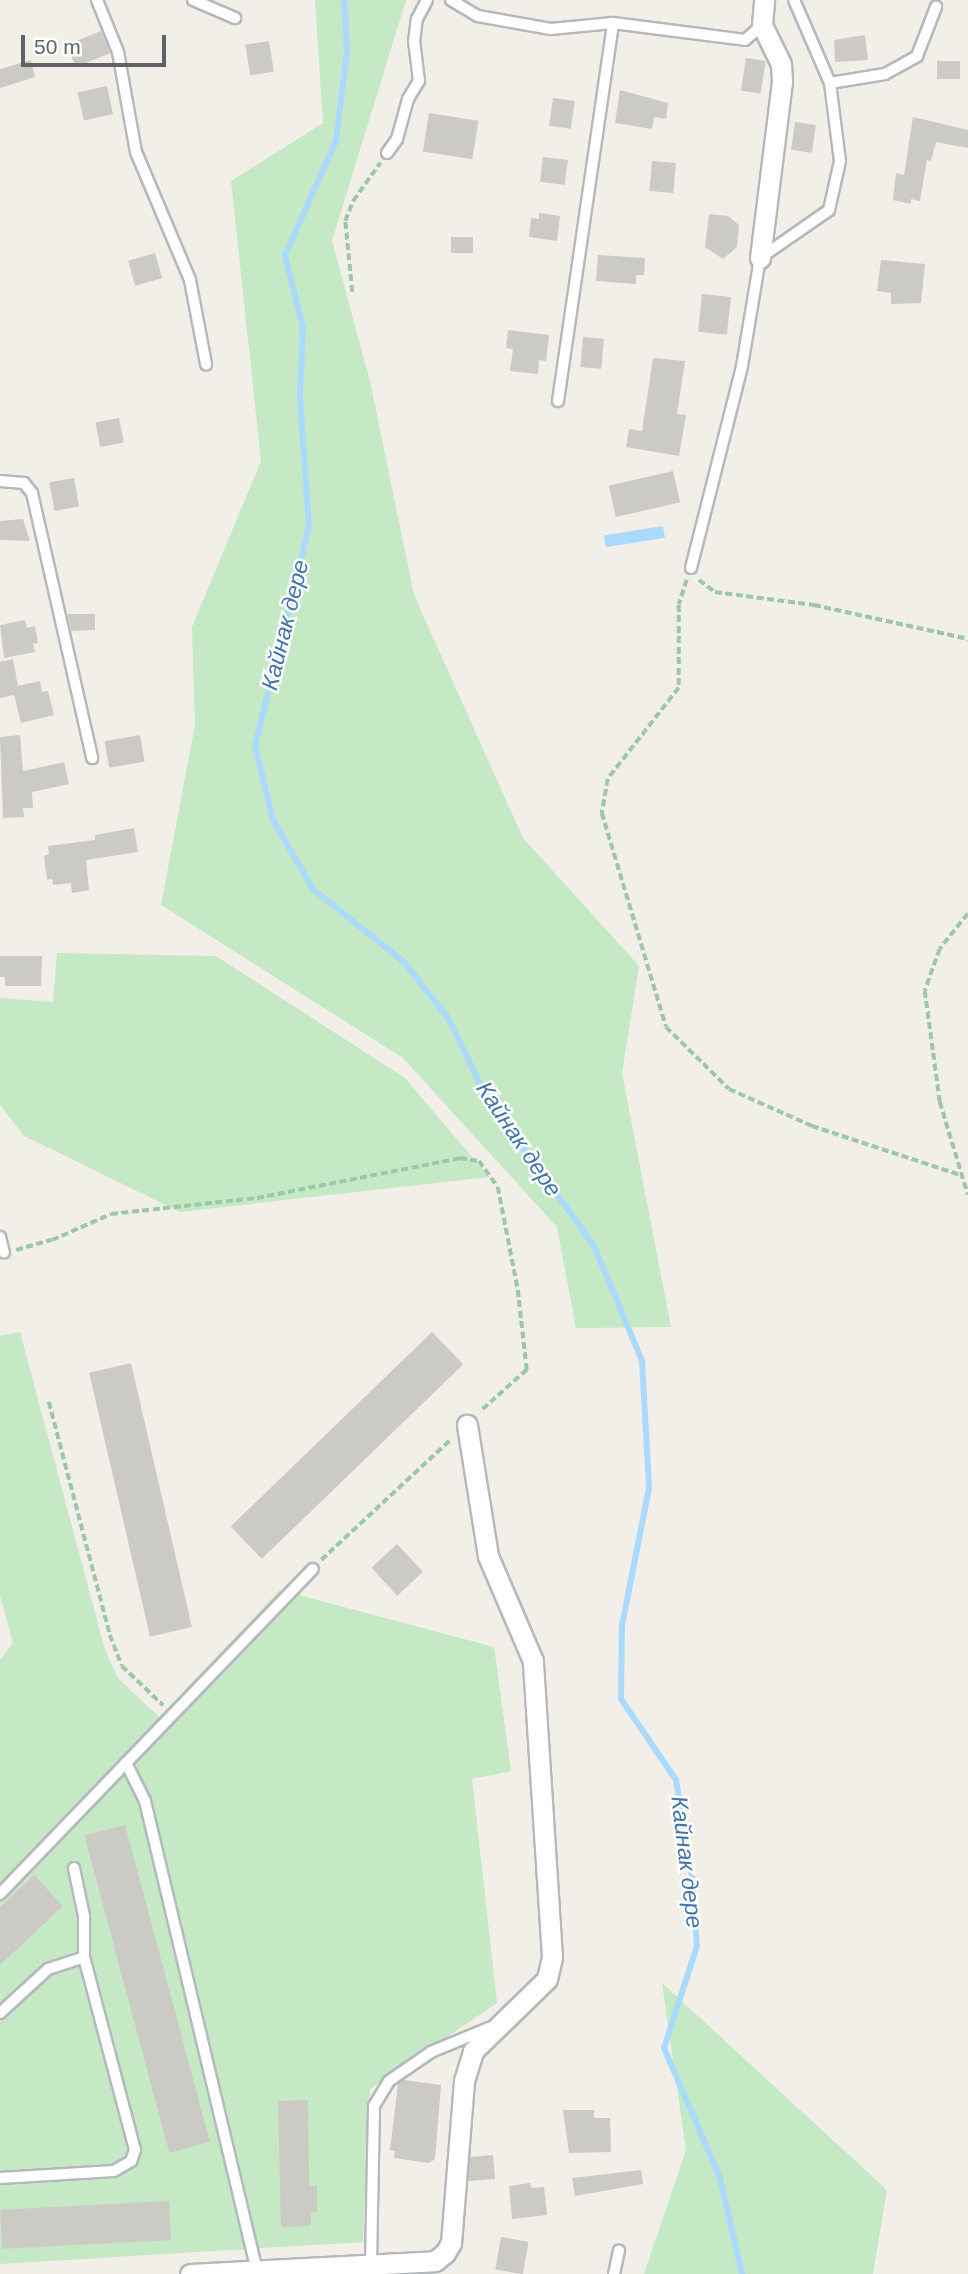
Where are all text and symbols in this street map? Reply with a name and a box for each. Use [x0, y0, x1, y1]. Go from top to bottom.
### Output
scale bar [24, 21, 170, 65]
text: 50 m [34, 35, 81, 58]
water label: Кайнак дере [256, 557, 314, 693]
water label: Кайнак дере [470, 1076, 568, 1202]
water label: Кайнак дере [665, 1794, 709, 1930]

